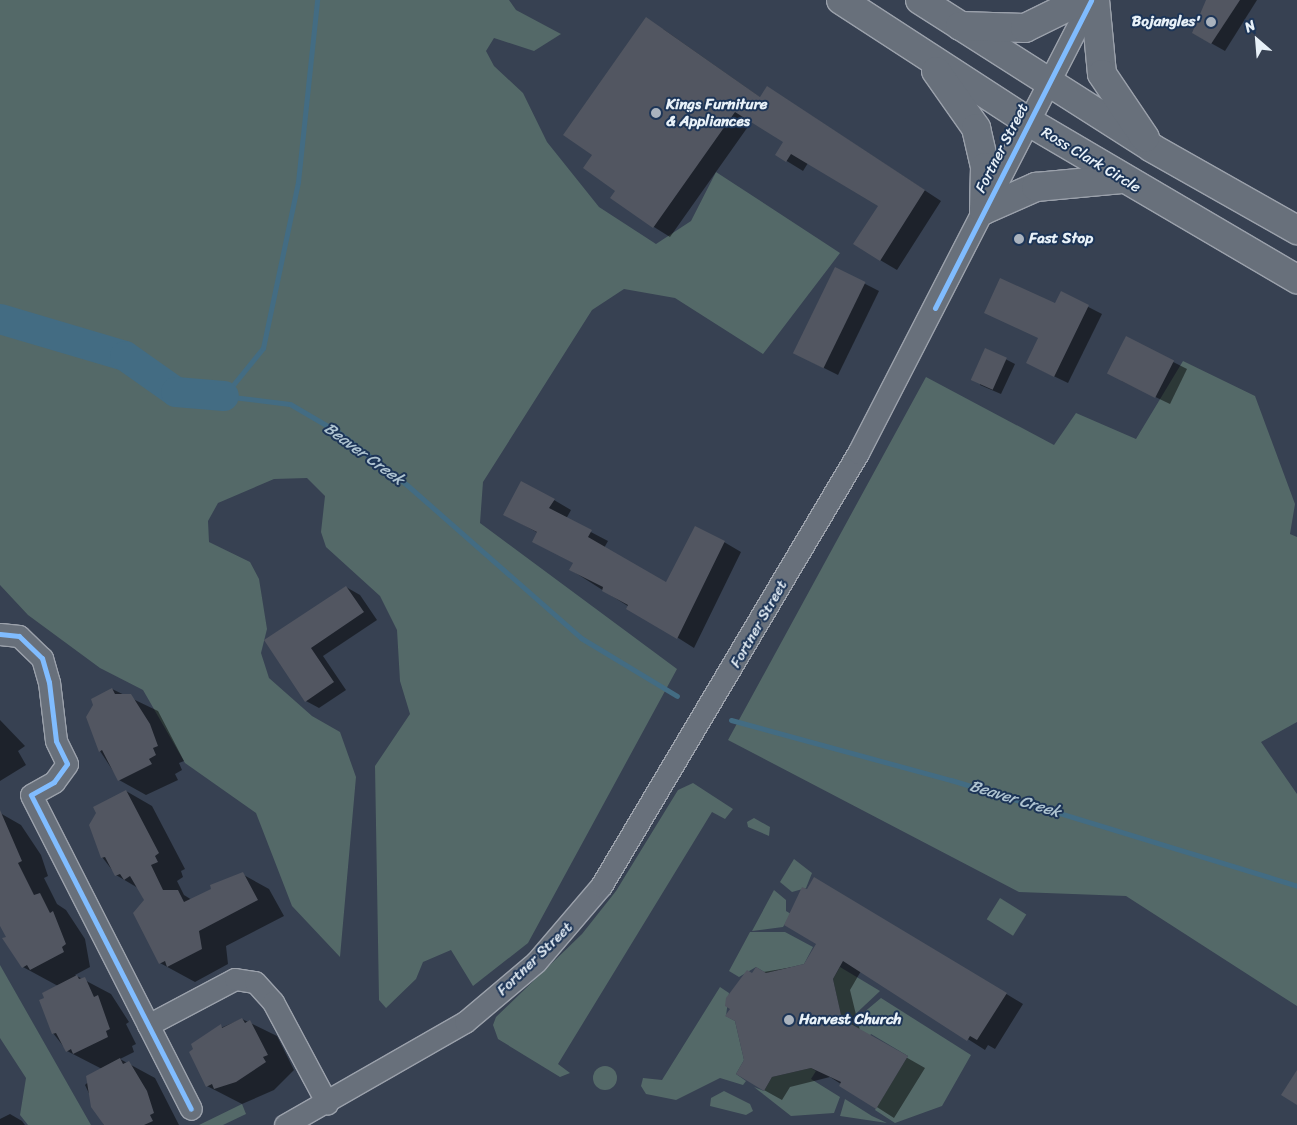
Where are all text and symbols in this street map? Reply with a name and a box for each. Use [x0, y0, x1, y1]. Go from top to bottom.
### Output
place label: Bojangles' [1132, 13, 1201, 31]
text: N [1240, 13, 1260, 40]
north arrow [1232, 15, 1282, 65]
marker: Bojangles' [1205, 16, 1217, 28]
place label: Kings Furniture & Appliances [666, 95, 768, 130]
street label: Fortner Street [972, 100, 1032, 196]
marker: Kings Furniture & Appliances [650, 107, 662, 119]
street label: Ross Clark Circle [1038, 123, 1144, 197]
place label: Fast Stop [1029, 230, 1094, 248]
marker: Fast Stop [1013, 233, 1025, 245]
water label: Beaver Creek [320, 419, 408, 489]
street label: Fortner Street [727, 577, 791, 671]
water label: Beaver Creek [967, 776, 1063, 822]
street label: Fortner Street [494, 918, 576, 1000]
place label: Harvest Church [799, 1011, 901, 1029]
marker: Harvest Church [783, 1014, 795, 1026]

